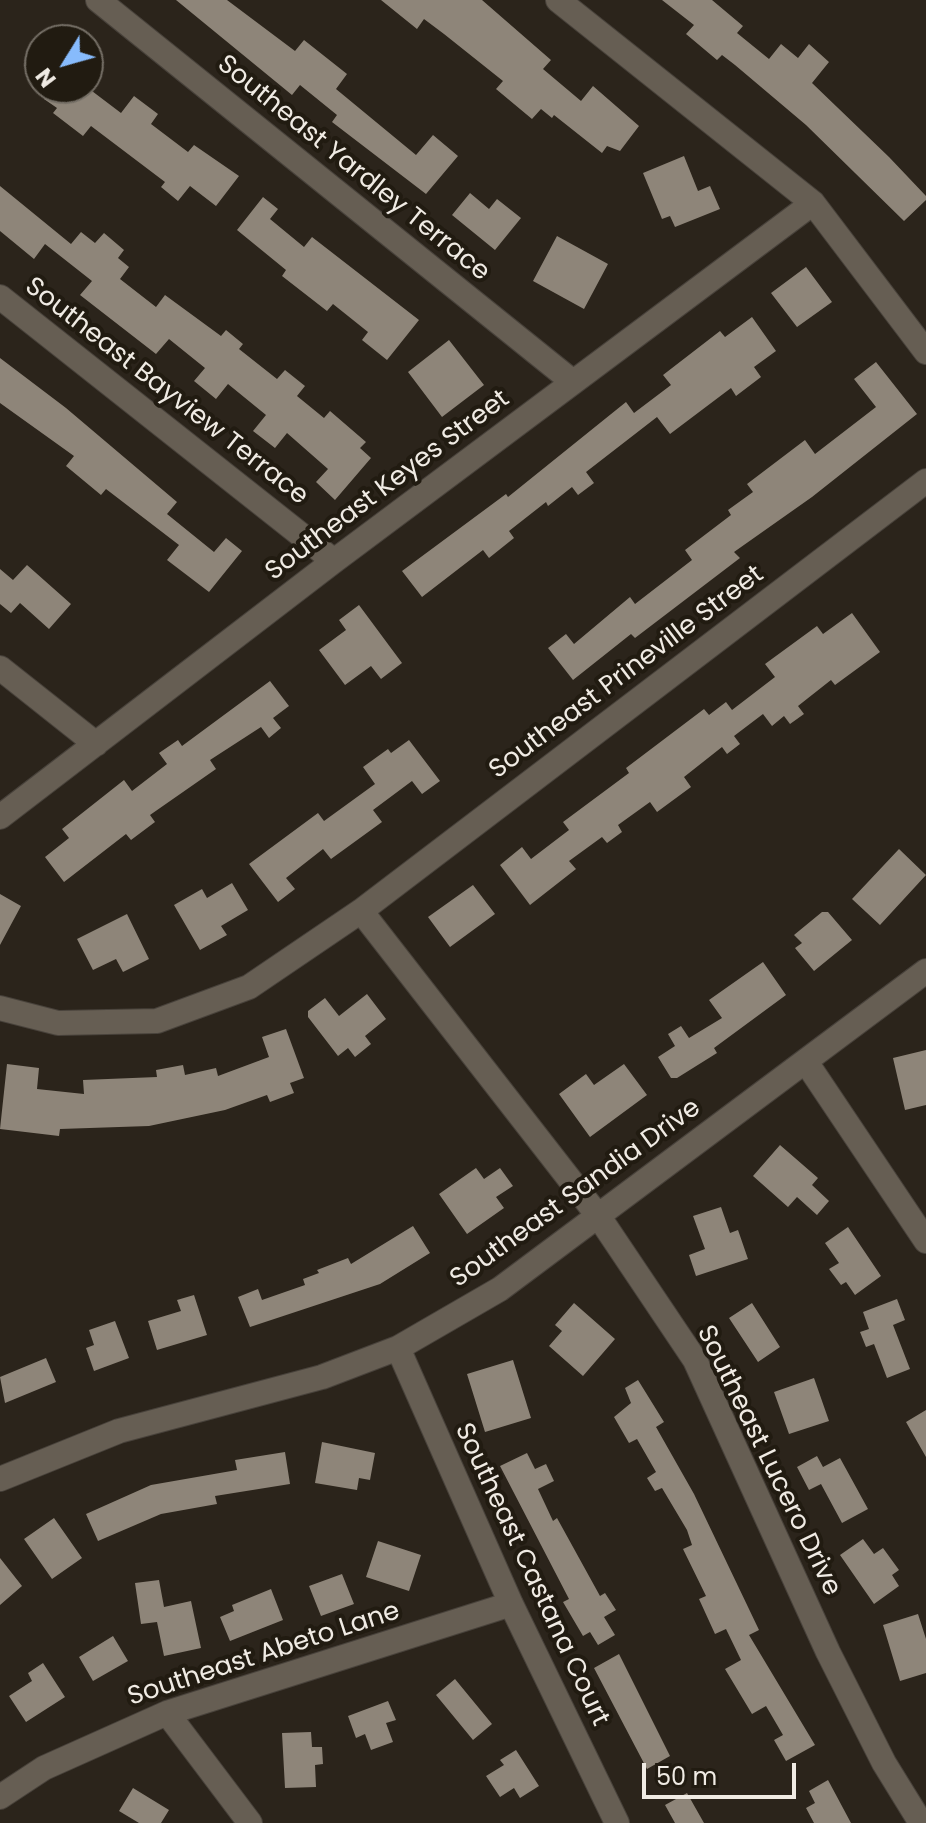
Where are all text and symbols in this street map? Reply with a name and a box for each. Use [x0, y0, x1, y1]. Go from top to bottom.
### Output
north arrow [24, 24, 104, 104]
street label: Southeast Yardley Terrace [210, 49, 496, 289]
text: N [29, 62, 63, 93]
street label: Southeast Bayview Terrace [18, 272, 314, 512]
street label: Southeast Keyes Street [260, 384, 516, 588]
street label: Southeast Prineville Street [484, 560, 770, 786]
street label: Southeast Sandia Drive [445, 1093, 707, 1295]
street label: Southeast Lucero Drive [689, 1321, 847, 1601]
street label: Southeast Castana Court [447, 1419, 615, 1731]
street label: Southeast Abeto Lane [124, 1596, 404, 1714]
scale bar [646, 1747, 800, 1797]
text: 50 m [656, 1760, 717, 1793]

